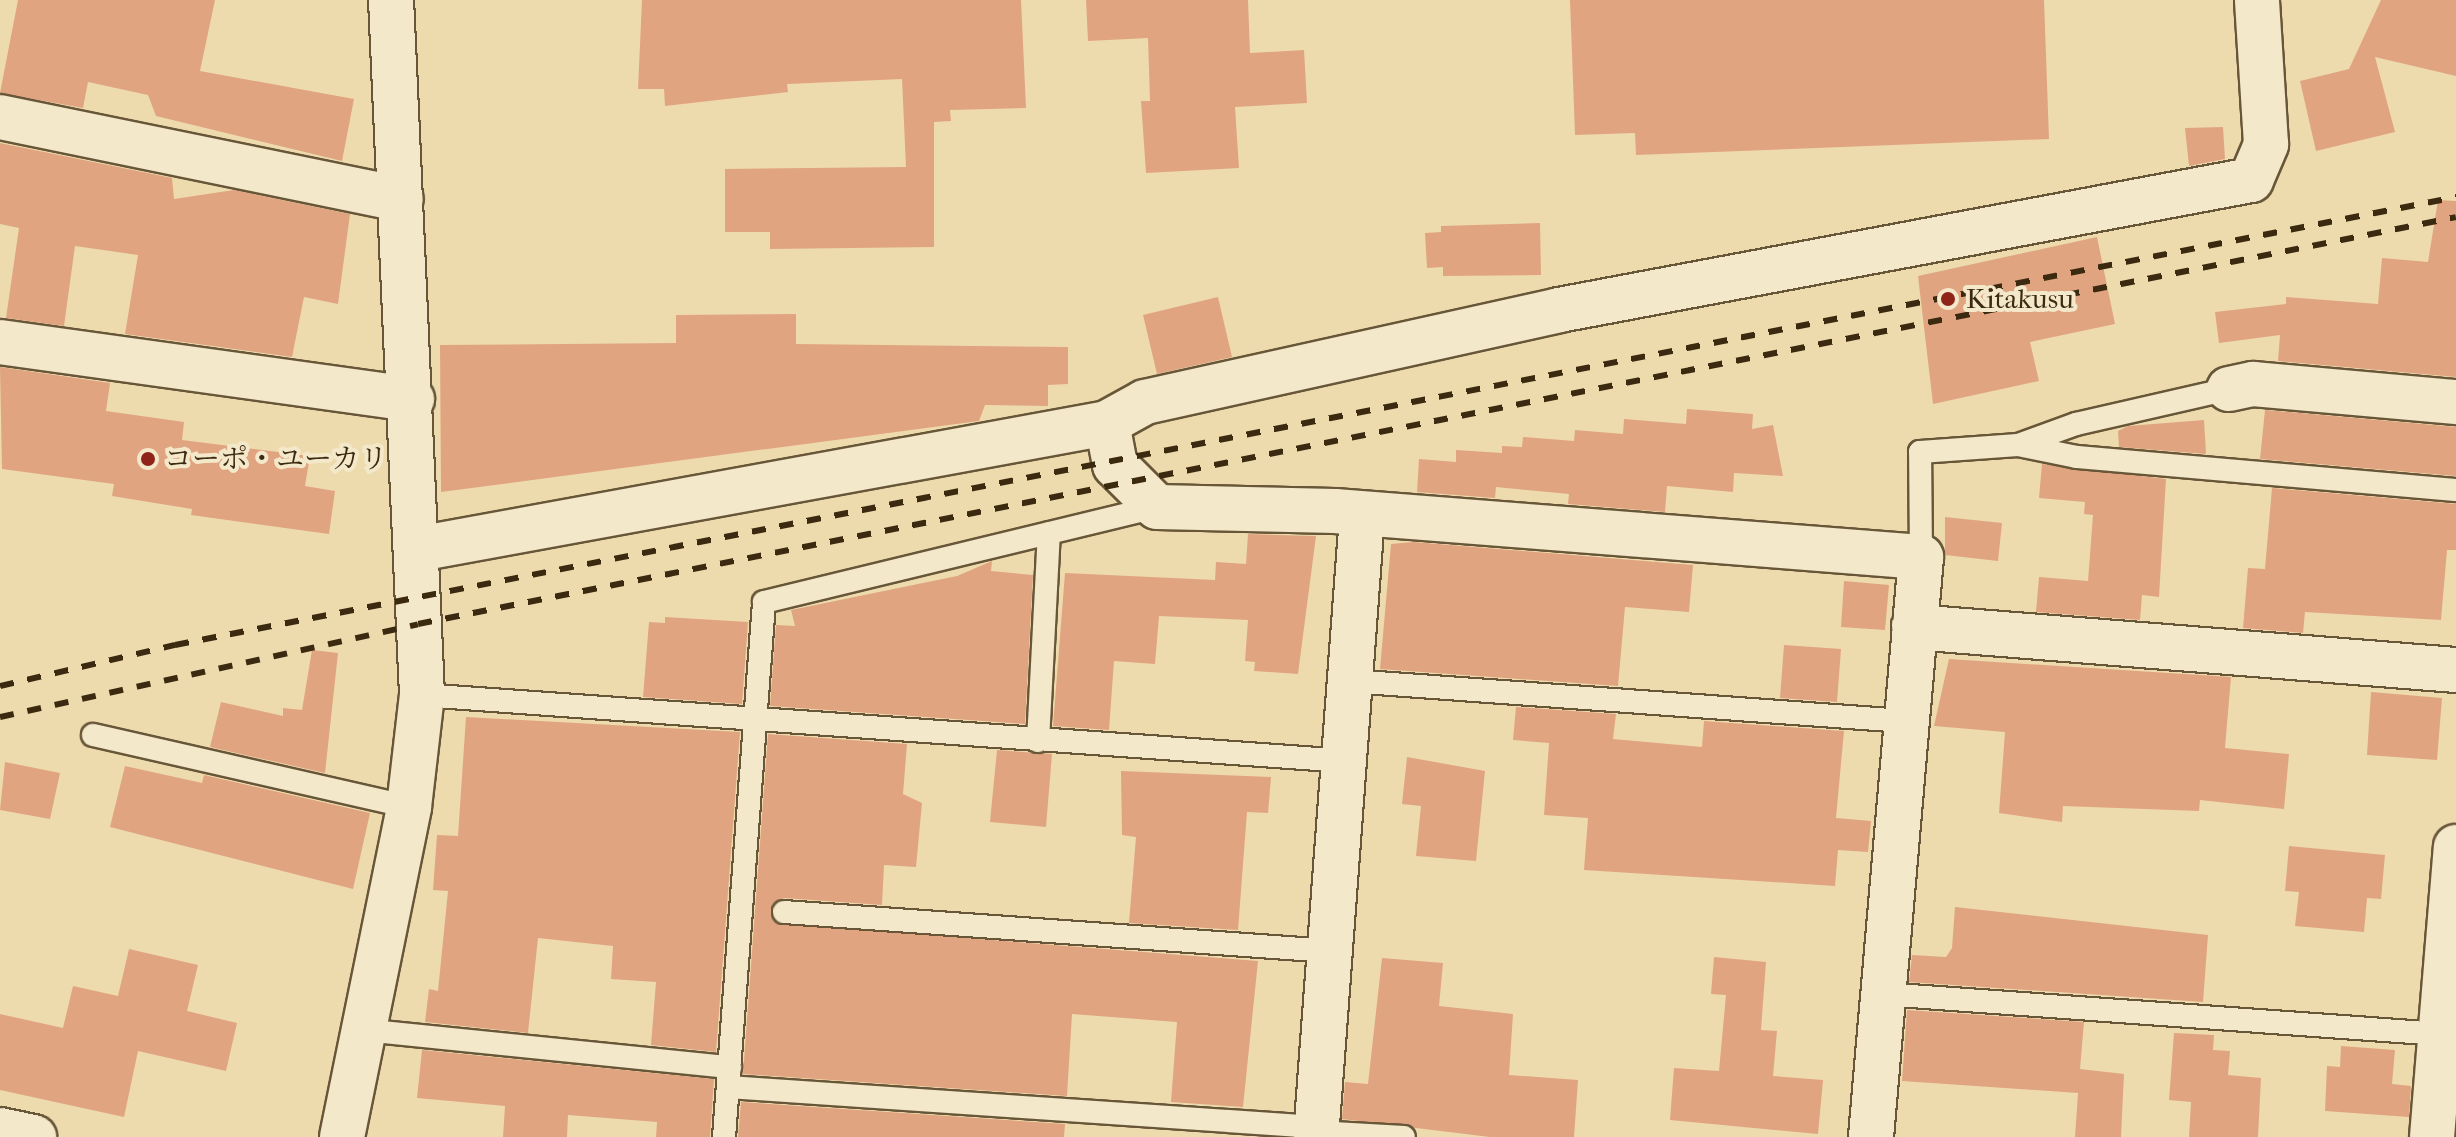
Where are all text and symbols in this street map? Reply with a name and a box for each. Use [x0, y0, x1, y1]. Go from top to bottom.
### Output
place label: Kitakusu [1966, 282, 2074, 316]
marker: Kitakusu [1937, 288, 1959, 310]
place label: コーポ・ユーカリ [164, 442, 388, 476]
marker: コーポ・ユーカリ [139, 450, 157, 468]

